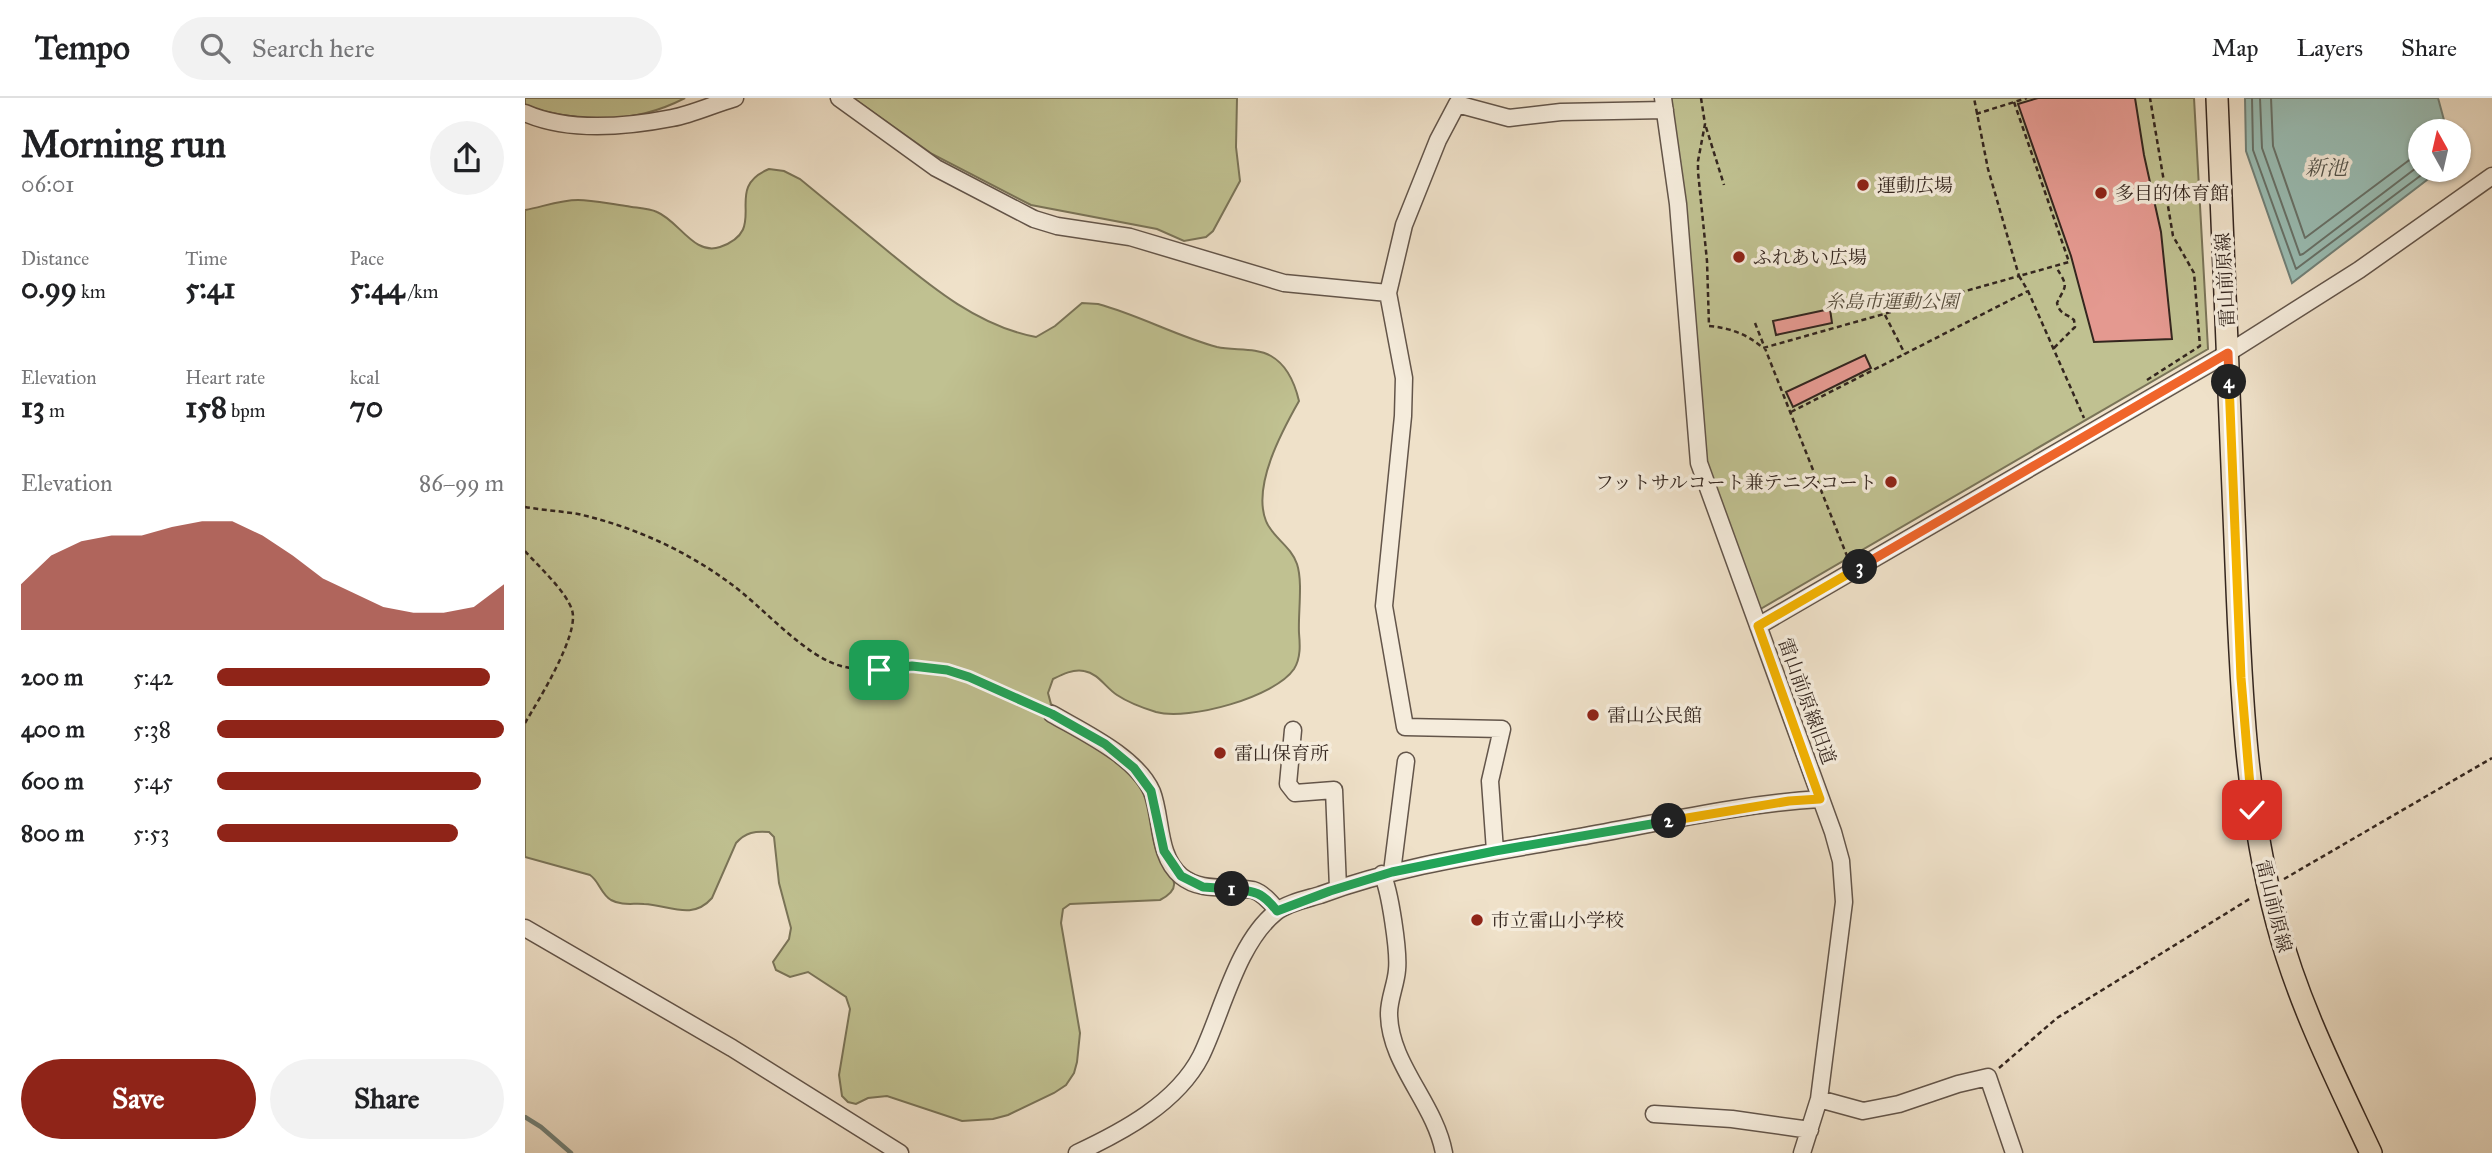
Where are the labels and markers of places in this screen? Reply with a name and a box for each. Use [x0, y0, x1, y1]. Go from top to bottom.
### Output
place label: 運動広場 [1877, 174, 1953, 197]
marker: 運動広場 [1855, 177, 1871, 193]
place label: 多目的体育館 [2115, 182, 2229, 205]
marker: 多目的体育館 [2093, 185, 2109, 201]
place label: ふれあい広場 [1753, 246, 1867, 269]
marker: ふれあい広場 [1731, 249, 1747, 265]
pin: 4 [2211, 364, 2247, 400]
place label: フットサルコート兼テニスコート [1595, 471, 1877, 494]
marker: フットサルコート兼テニスコート [1883, 474, 1899, 490]
pin: 3 [1843, 550, 1877, 584]
pin [849, 640, 909, 700]
place label: 雷山公民館 [1607, 704, 1702, 727]
marker: 雷山公民館 [1585, 707, 1601, 723]
place label: 雷山保育所 [1234, 742, 1329, 765]
marker: 雷山保育所 [1212, 745, 1228, 761]
pin [2222, 780, 2282, 840]
pin: 2 [1651, 804, 1687, 838]
pin: 1 [1215, 872, 1249, 906]
place label: 市立雷山小学校 [1491, 909, 1624, 932]
marker: 市立雷山小学校 [1469, 912, 1485, 928]

